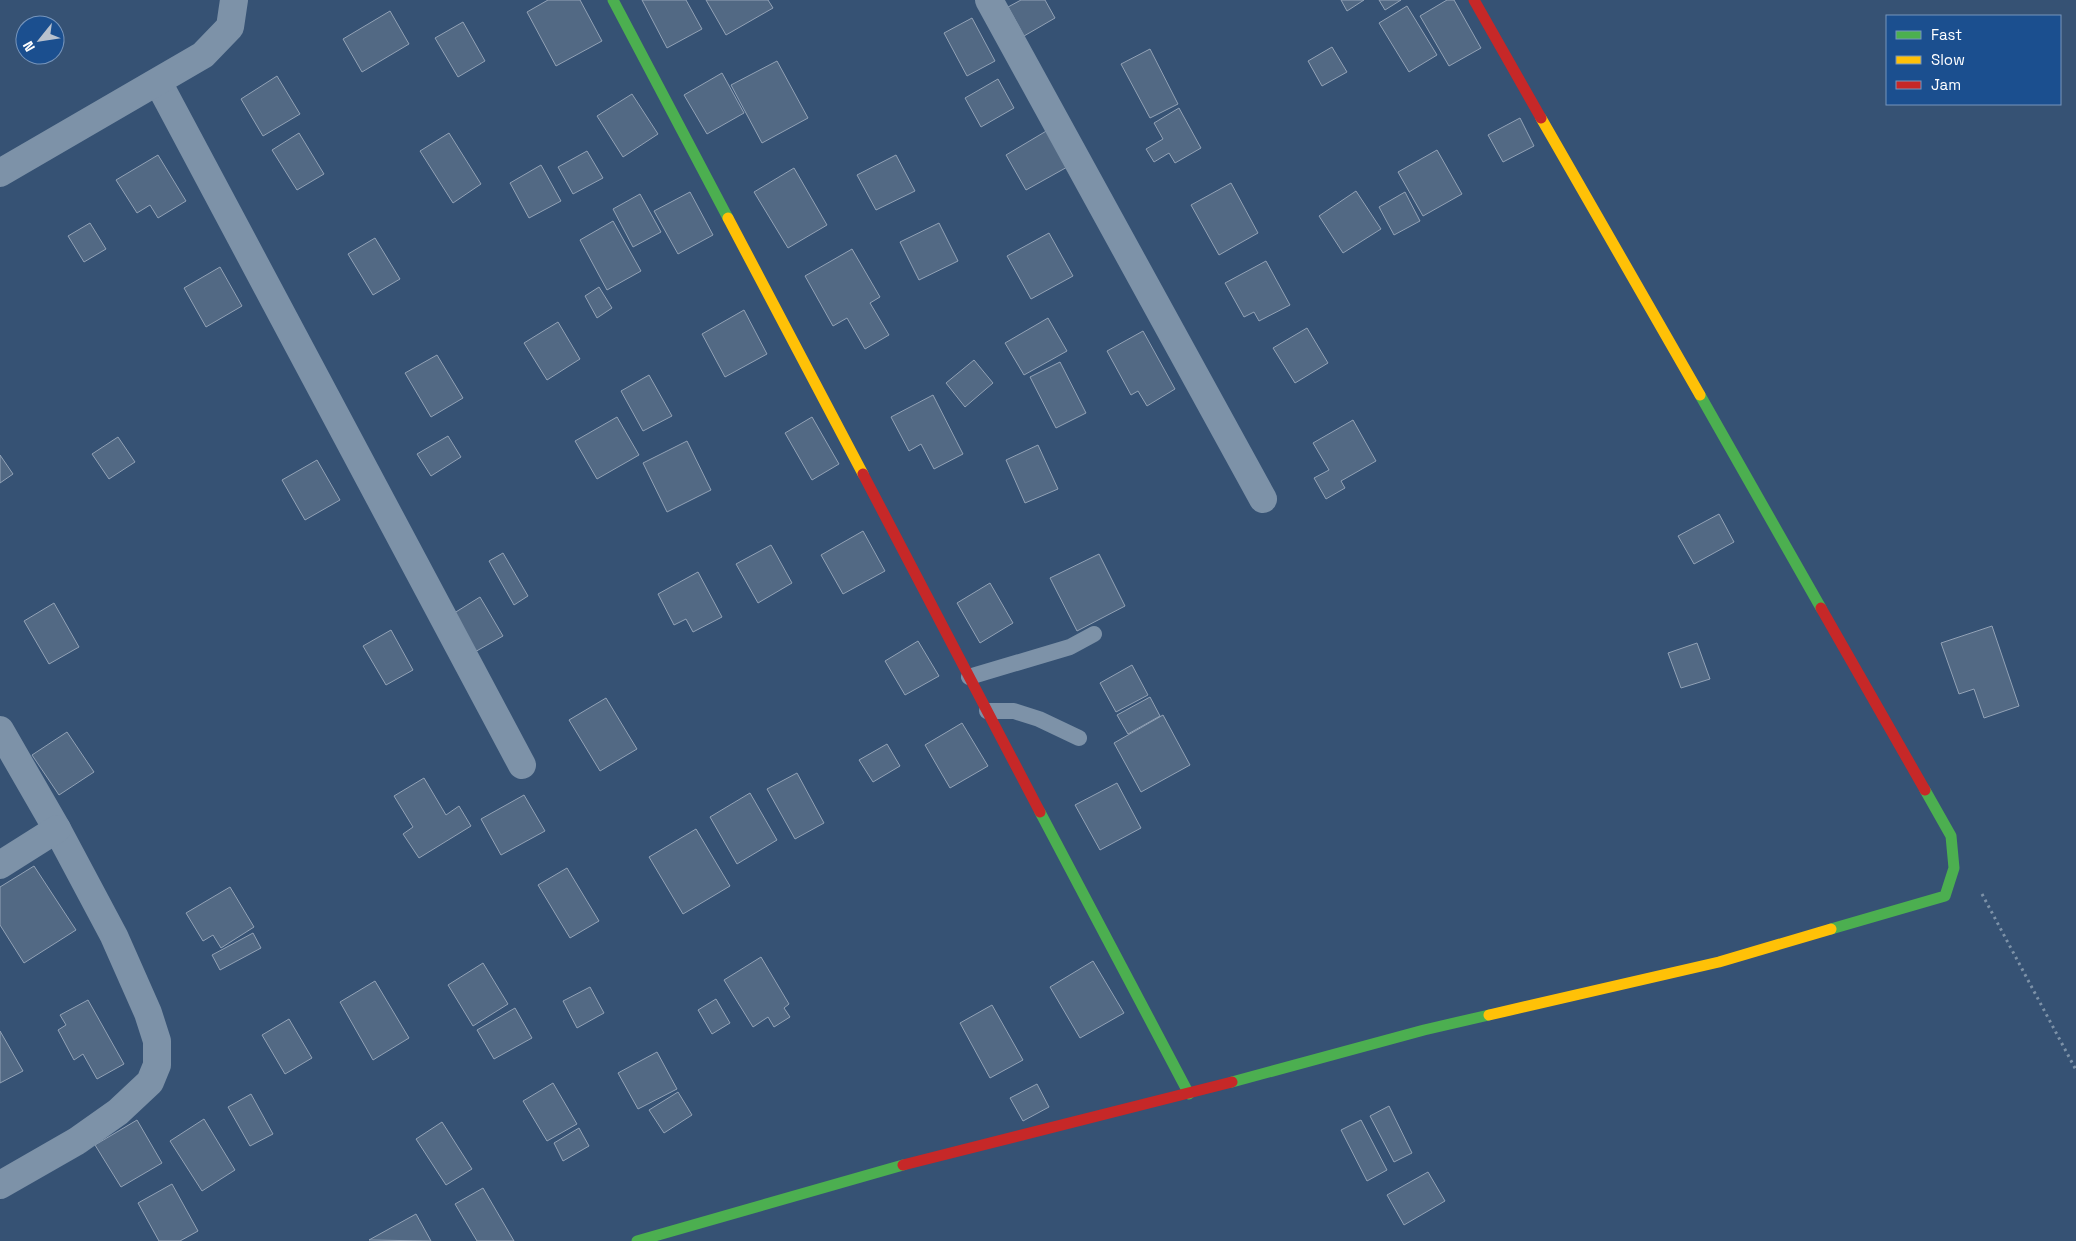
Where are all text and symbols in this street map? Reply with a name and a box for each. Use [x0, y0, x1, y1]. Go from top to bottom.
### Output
north arrow [15, 15, 65, 65]
legend [1886, 15, 2061, 105]
text: Fast [1931, 25, 1962, 44]
text: N [19, 38, 39, 55]
text: Slow [1931, 50, 1965, 69]
text: Jam [1931, 75, 1961, 94]

